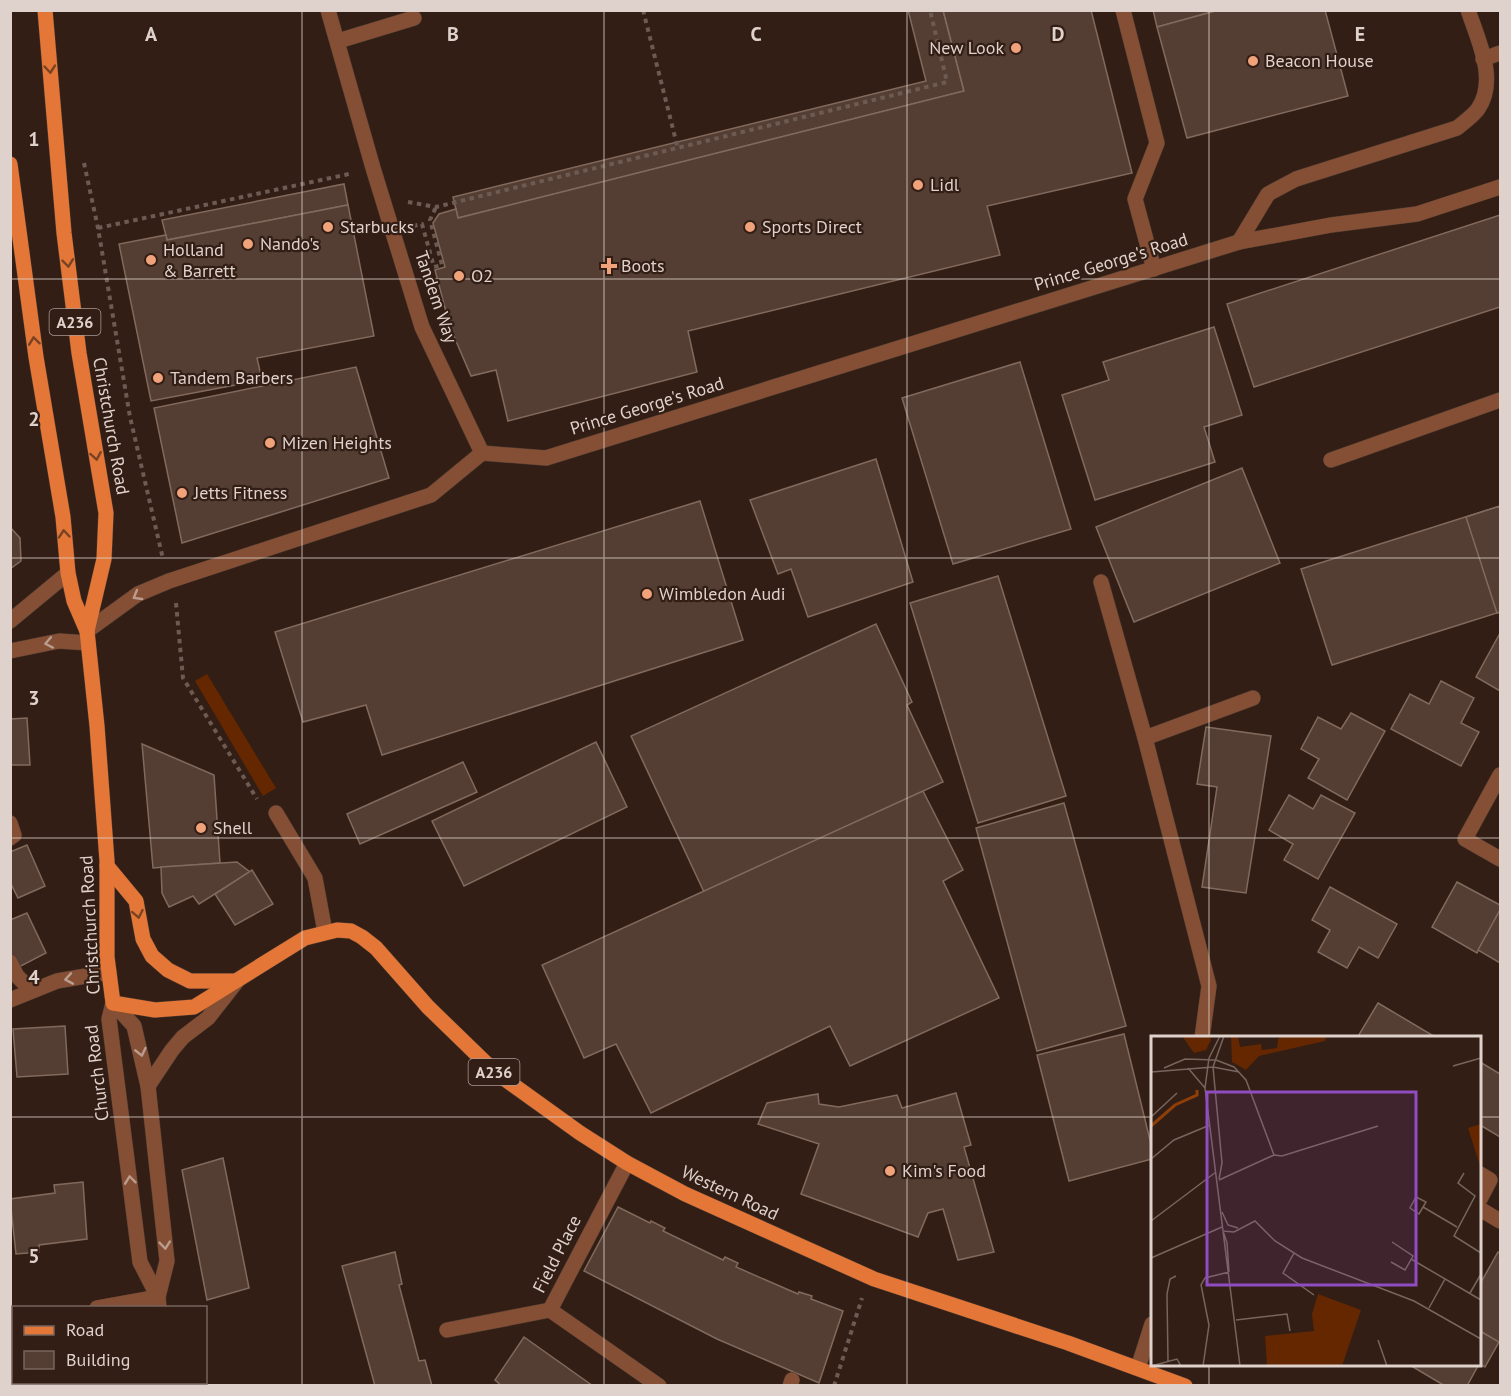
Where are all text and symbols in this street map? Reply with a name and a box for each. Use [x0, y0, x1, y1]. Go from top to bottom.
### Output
text: A [145, 21, 158, 47]
text: B [447, 21, 459, 47]
text: C [750, 21, 762, 47]
text: D [1052, 21, 1065, 47]
text: E [1355, 21, 1365, 47]
place label: New Look [929, 36, 1004, 59]
marker: New Look [1009, 41, 1023, 55]
place label: Beacon House [1265, 49, 1374, 72]
marker: Beacon House [1246, 54, 1260, 68]
one-way arrow [43, 64, 56, 73]
text: 1 [28, 126, 40, 152]
place label: Lidl [930, 173, 960, 196]
marker: Lidl [911, 178, 925, 192]
place label: Starbucks [340, 215, 414, 238]
place label: Sports Direct [762, 215, 862, 238]
marker: Starbucks [321, 220, 335, 234]
marker: Sports Direct [743, 220, 757, 234]
street label: Prince George's Road [1031, 227, 1190, 296]
place label: Nando's [260, 232, 320, 255]
marker: Nando's [241, 237, 255, 251]
place label: Holland & Barrett [163, 238, 236, 282]
street label: Tandem Way [410, 248, 463, 347]
marker: Holland & Barrett [144, 253, 158, 267]
place label: Boots [621, 254, 665, 277]
one-way arrow [61, 258, 74, 268]
marker: Boots [602, 259, 616, 273]
place label: O2 [471, 264, 493, 287]
marker: O2 [452, 269, 466, 283]
road number: A236 [50, 309, 100, 335]
one-way arrow [28, 337, 41, 346]
street label: Christchurch Road [88, 355, 135, 496]
place label: Tandem Barbers [170, 366, 293, 389]
marker: Tandem Barbers [151, 371, 165, 385]
street label: Prince George's Road [567, 371, 726, 440]
text: 2 [28, 406, 40, 432]
place label: Mizen Heights [282, 431, 392, 454]
marker: Mizen Heights [263, 436, 277, 450]
one-way arrow [89, 451, 102, 461]
place label: Jetts Fitness [193, 481, 287, 504]
marker: Jetts Fitness [175, 486, 189, 500]
one-way arrow [58, 529, 71, 538]
place label: Wimbledon Audi [659, 582, 786, 605]
marker: Wimbledon Audi [640, 587, 654, 601]
one-way arrow [133, 589, 143, 600]
one-way arrow [44, 636, 54, 649]
text: 3 [28, 685, 40, 711]
place label: Shell [213, 816, 253, 839]
marker: Shell [194, 821, 208, 835]
street label: Christchurch Road [74, 855, 105, 995]
one-way arrow [131, 909, 144, 919]
text: 4 [28, 964, 40, 990]
one-way arrow [65, 972, 75, 985]
street label: Church Road [79, 1024, 114, 1123]
inset map [1151, 1036, 1481, 1366]
one-way arrow [133, 1047, 146, 1057]
road number: A236 [468, 1059, 520, 1085]
place label: Kim's Food [902, 1159, 986, 1182]
street label: Western Road [678, 1160, 783, 1225]
marker: Kim's Food [883, 1164, 897, 1178]
one-way arrow [124, 1176, 136, 1185]
street label: Field Place [527, 1211, 586, 1296]
one-way arrow [158, 1241, 171, 1250]
text: 5 [28, 1243, 40, 1269]
legend [12, 1306, 207, 1384]
text: Road [66, 1318, 104, 1341]
text: Building [66, 1348, 130, 1371]

